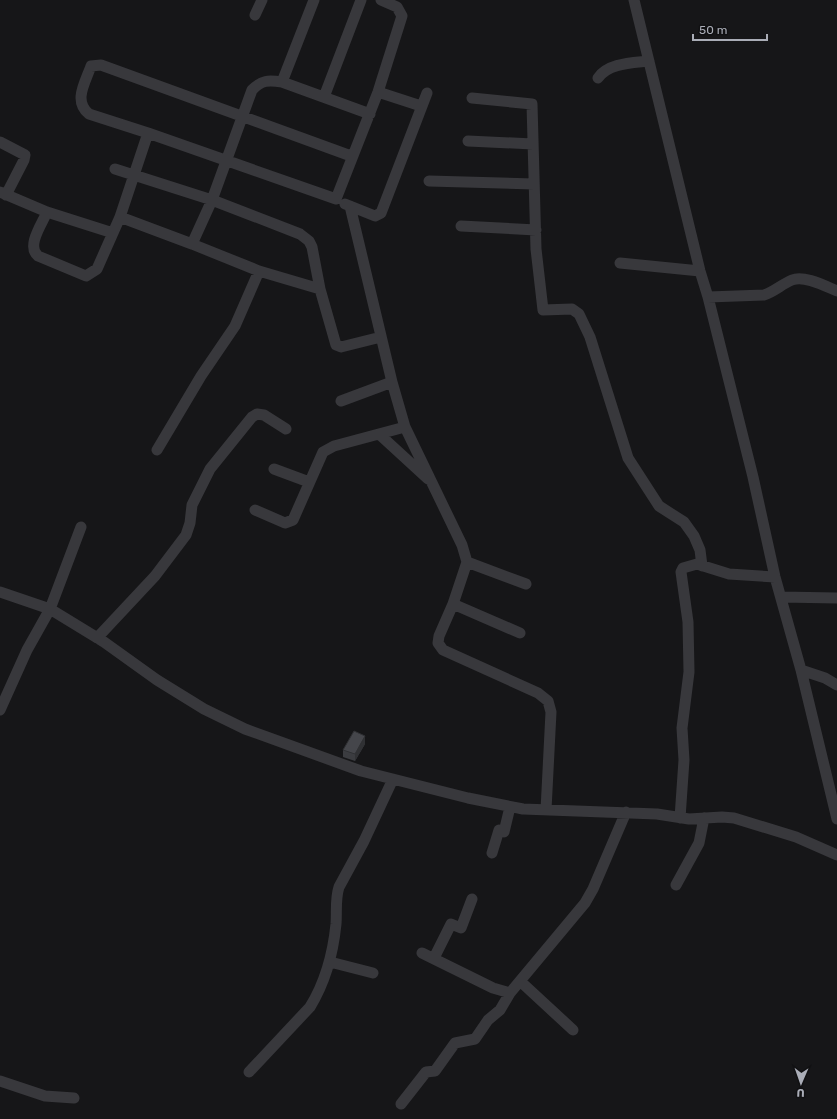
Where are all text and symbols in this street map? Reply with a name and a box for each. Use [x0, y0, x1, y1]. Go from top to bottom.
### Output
scale bar [693, 16, 767, 42]
text: 50 m [699, 23, 727, 37]
north arrow [781, 1063, 821, 1103]
text: U [796, 1086, 805, 1099]

